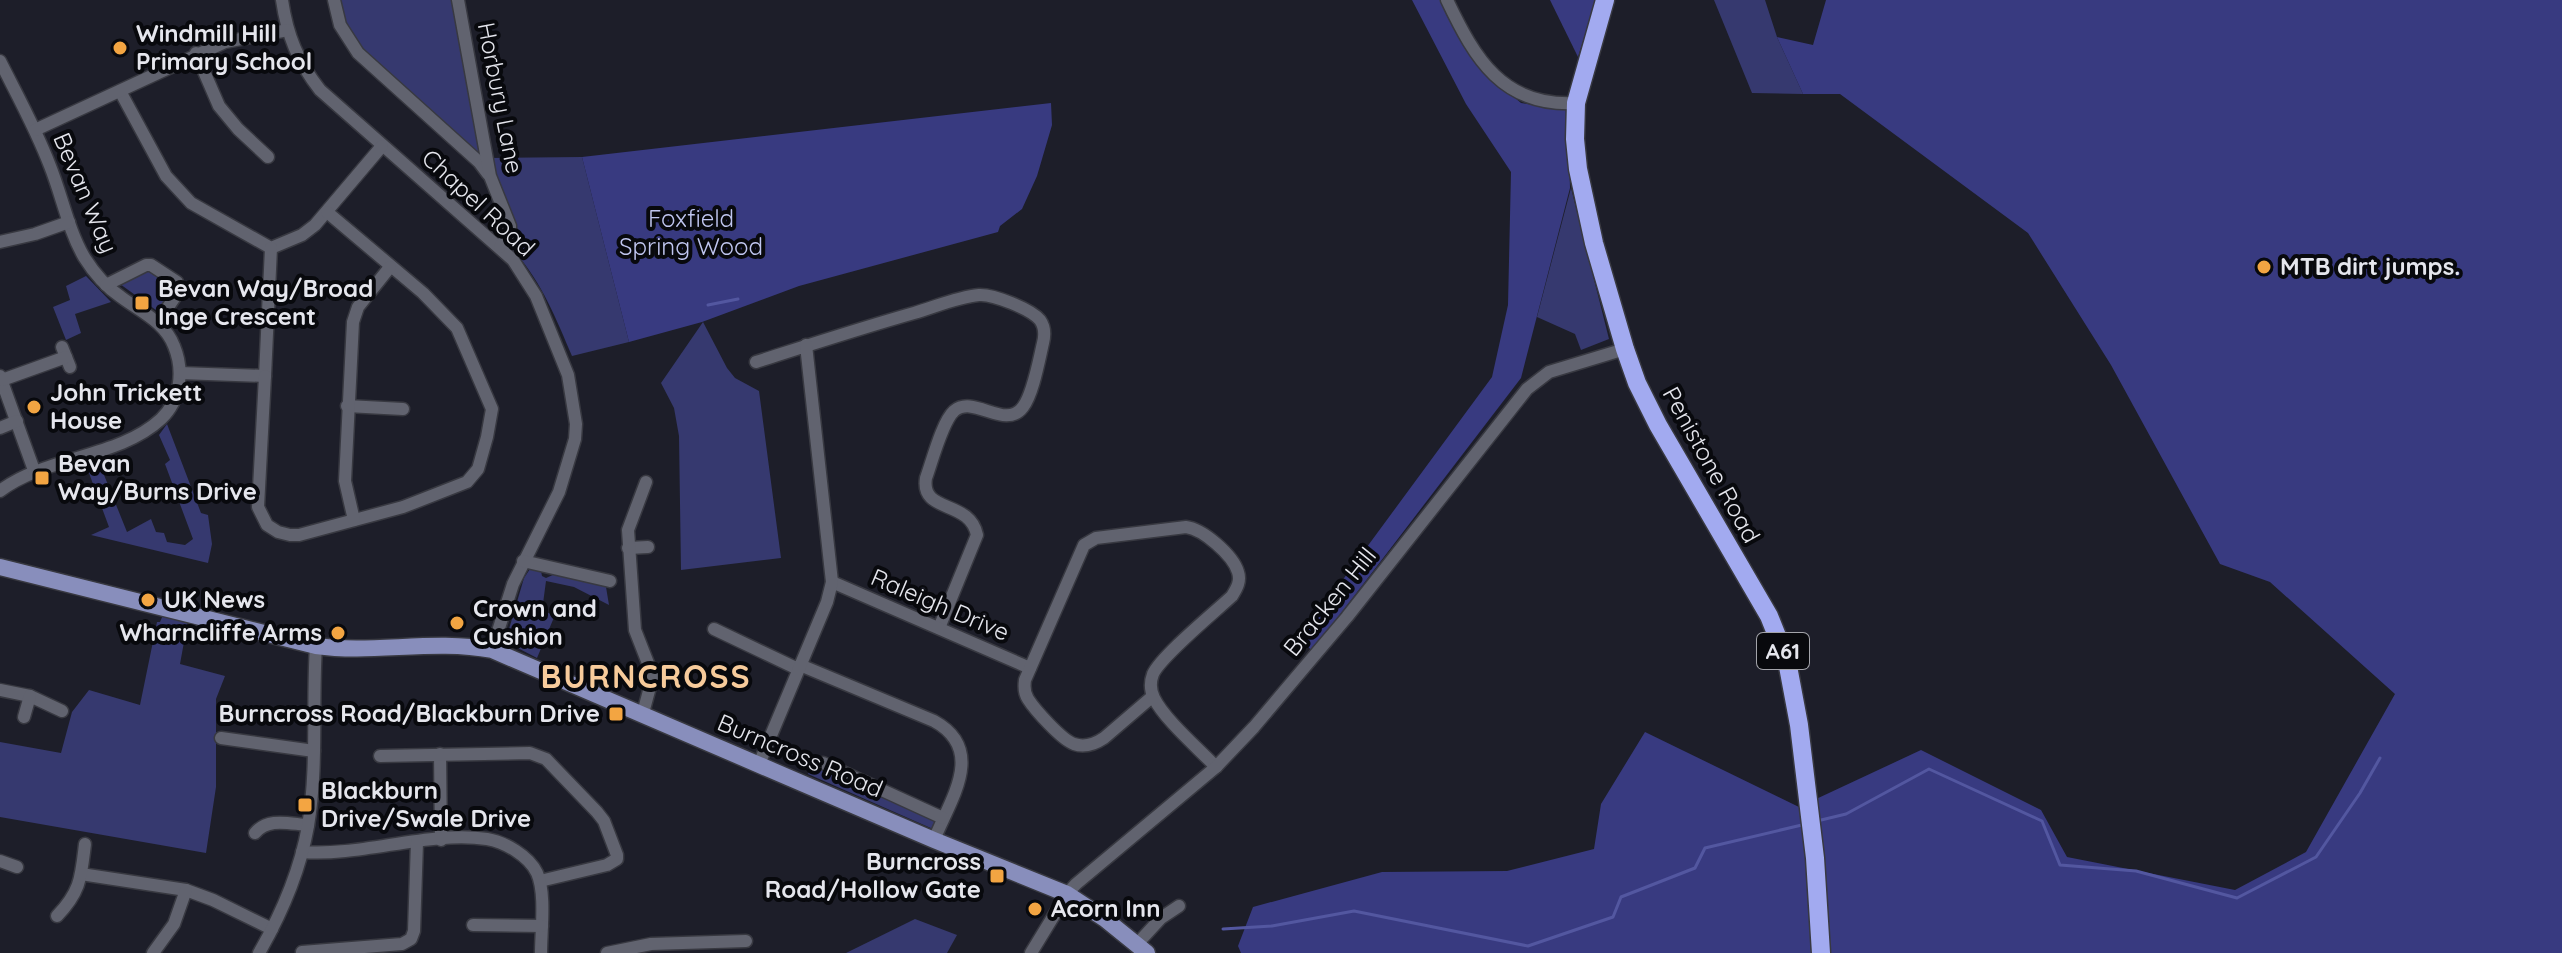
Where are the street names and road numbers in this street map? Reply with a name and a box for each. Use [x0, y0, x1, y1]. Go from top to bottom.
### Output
street label: Horbury Lane [472, 20, 530, 176]
street label: Bevan Way [47, 128, 125, 257]
street label: Chapel Road [416, 142, 541, 262]
street label: Penistone Road [1657, 381, 1767, 548]
street label: Bracken Hill [1276, 541, 1382, 662]
street label: Raleigh Drive [867, 561, 1014, 647]
road number: A61 [1757, 633, 1809, 669]
street label: Burncross Road [713, 707, 888, 803]

